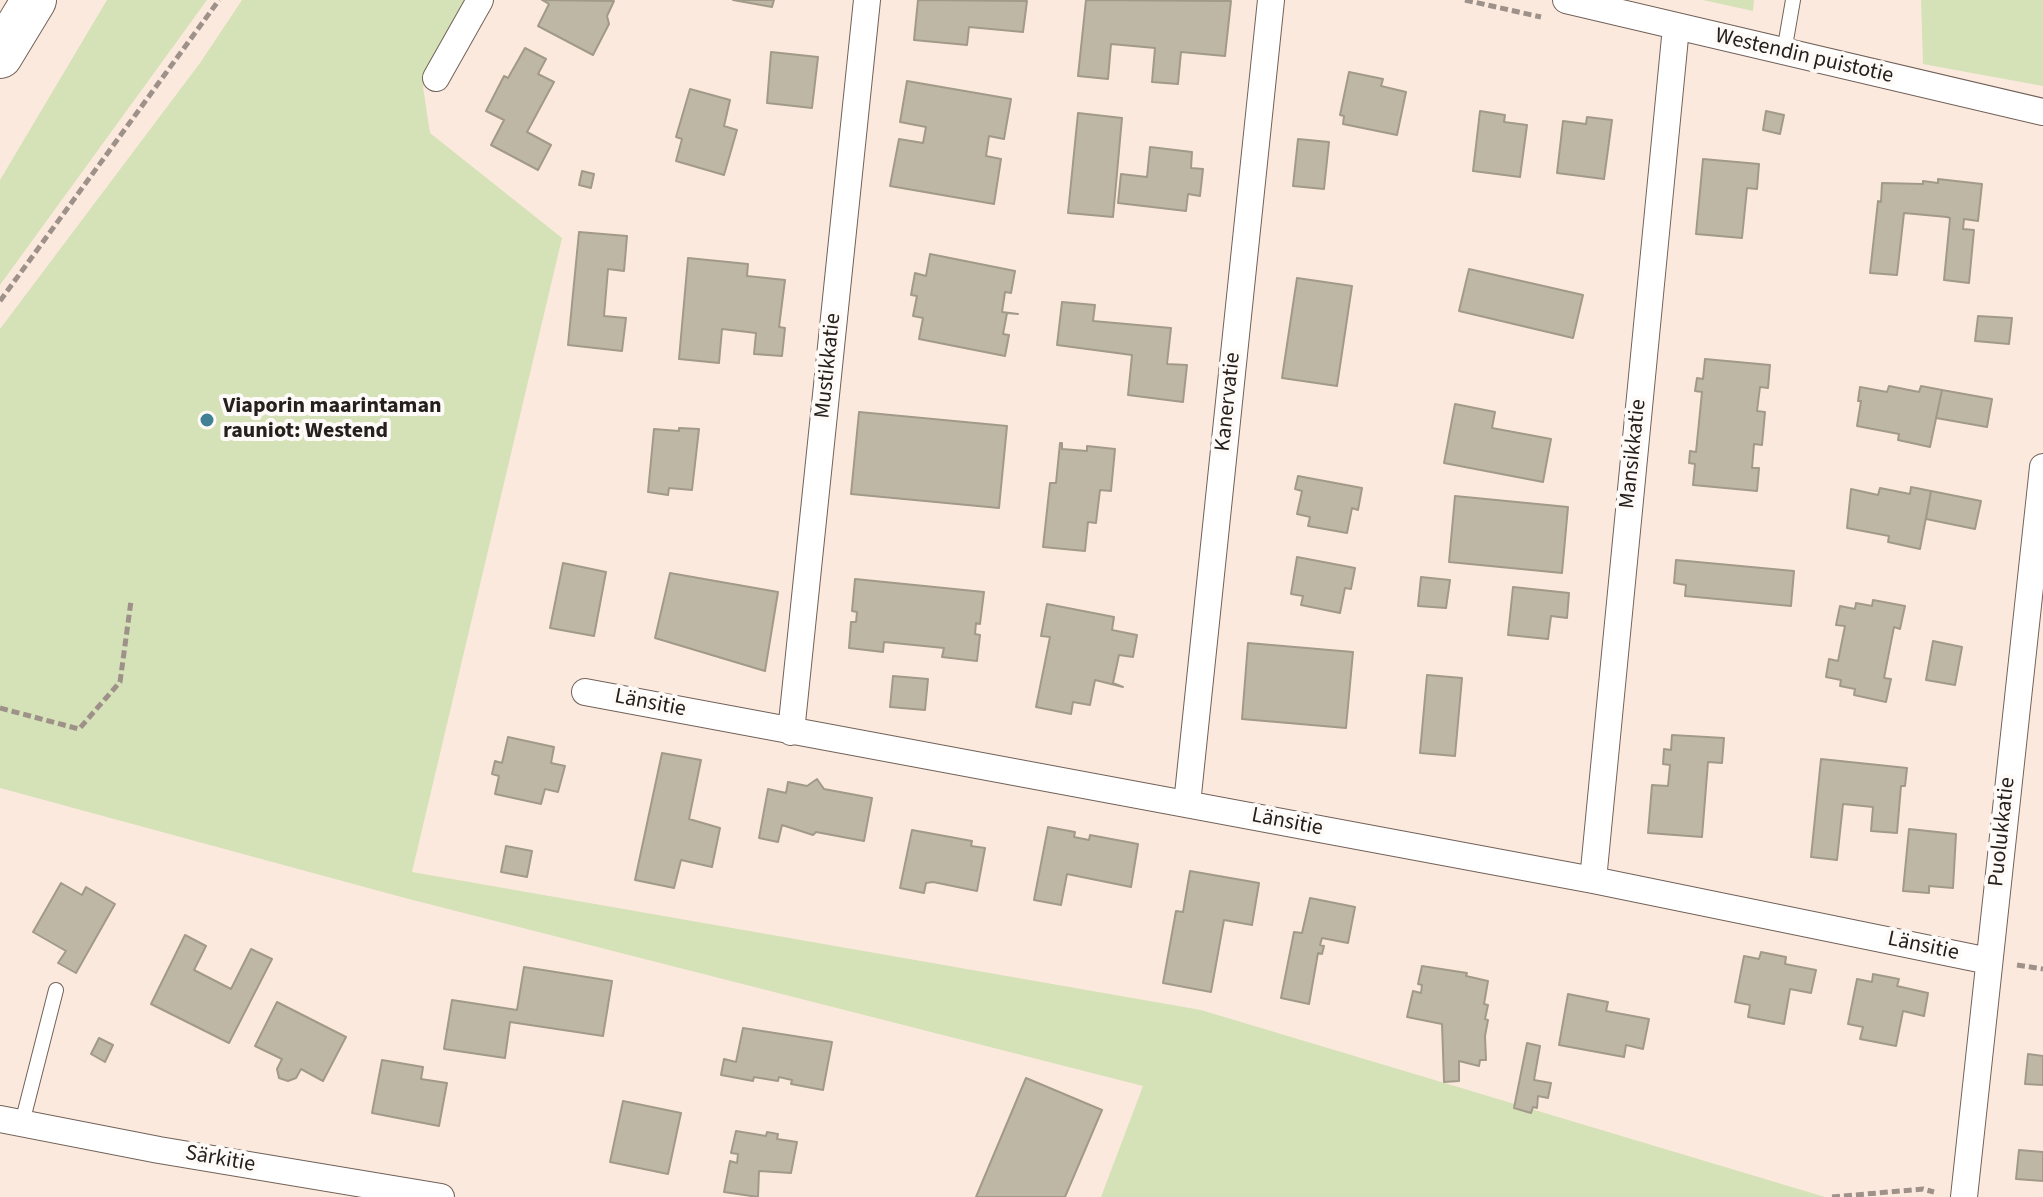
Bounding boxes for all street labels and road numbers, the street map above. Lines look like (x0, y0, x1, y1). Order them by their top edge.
street label: Westendin puistotie (1712, 24, 1896, 90)
street label: Mustikkatie (810, 312, 848, 420)
street label: Kanervatie (1211, 351, 1247, 453)
street label: Mansikkatie (1615, 398, 1653, 510)
street label: Länsitie (612, 684, 688, 724)
street label: Puolukkatie (1984, 776, 2022, 888)
street label: Länsitie (1249, 803, 1325, 843)
street label: Länsitie (1885, 927, 1961, 967)
street label: Särkitie (183, 1141, 257, 1179)

